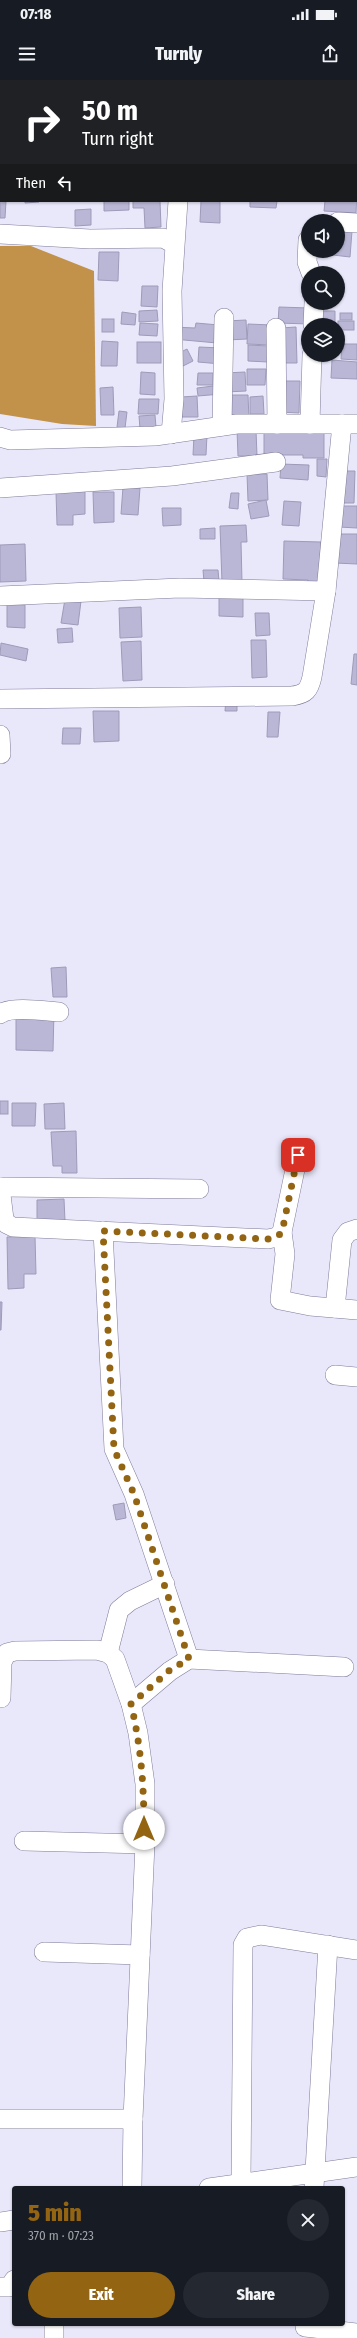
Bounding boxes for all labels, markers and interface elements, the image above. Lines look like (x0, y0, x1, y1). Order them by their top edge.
text: 07:18 (20, 5, 52, 23)
icon: menu (16, 43, 38, 65)
text: Turnly (155, 43, 202, 65)
icon: share (319, 43, 341, 65)
text: 50 m (82, 94, 138, 127)
icon: right (16, 96, 68, 148)
text: Turn right (82, 128, 154, 150)
icon: left (54, 172, 76, 194)
text: Then (16, 174, 46, 192)
map controls (301, 214, 345, 362)
button: sound (301, 214, 345, 258)
button: search (301, 266, 345, 310)
button: layers (301, 318, 345, 362)
pin (281, 1138, 315, 1172)
icon: arrive (287, 1144, 309, 1166)
position arrow (123, 1808, 165, 1850)
text: 5 min (28, 2199, 82, 2227)
button: close (287, 2199, 329, 2241)
text: 370 m · 07:23 (28, 2228, 94, 2243)
button: Exit (28, 2272, 175, 2318)
button: Share (183, 2272, 329, 2318)

